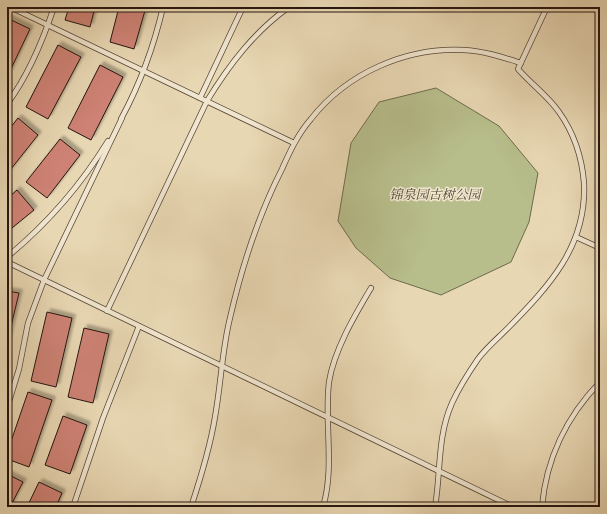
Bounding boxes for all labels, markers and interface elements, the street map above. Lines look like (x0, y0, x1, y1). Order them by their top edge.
park label: 锦泉园古树公园 (389, 187, 482, 203)

